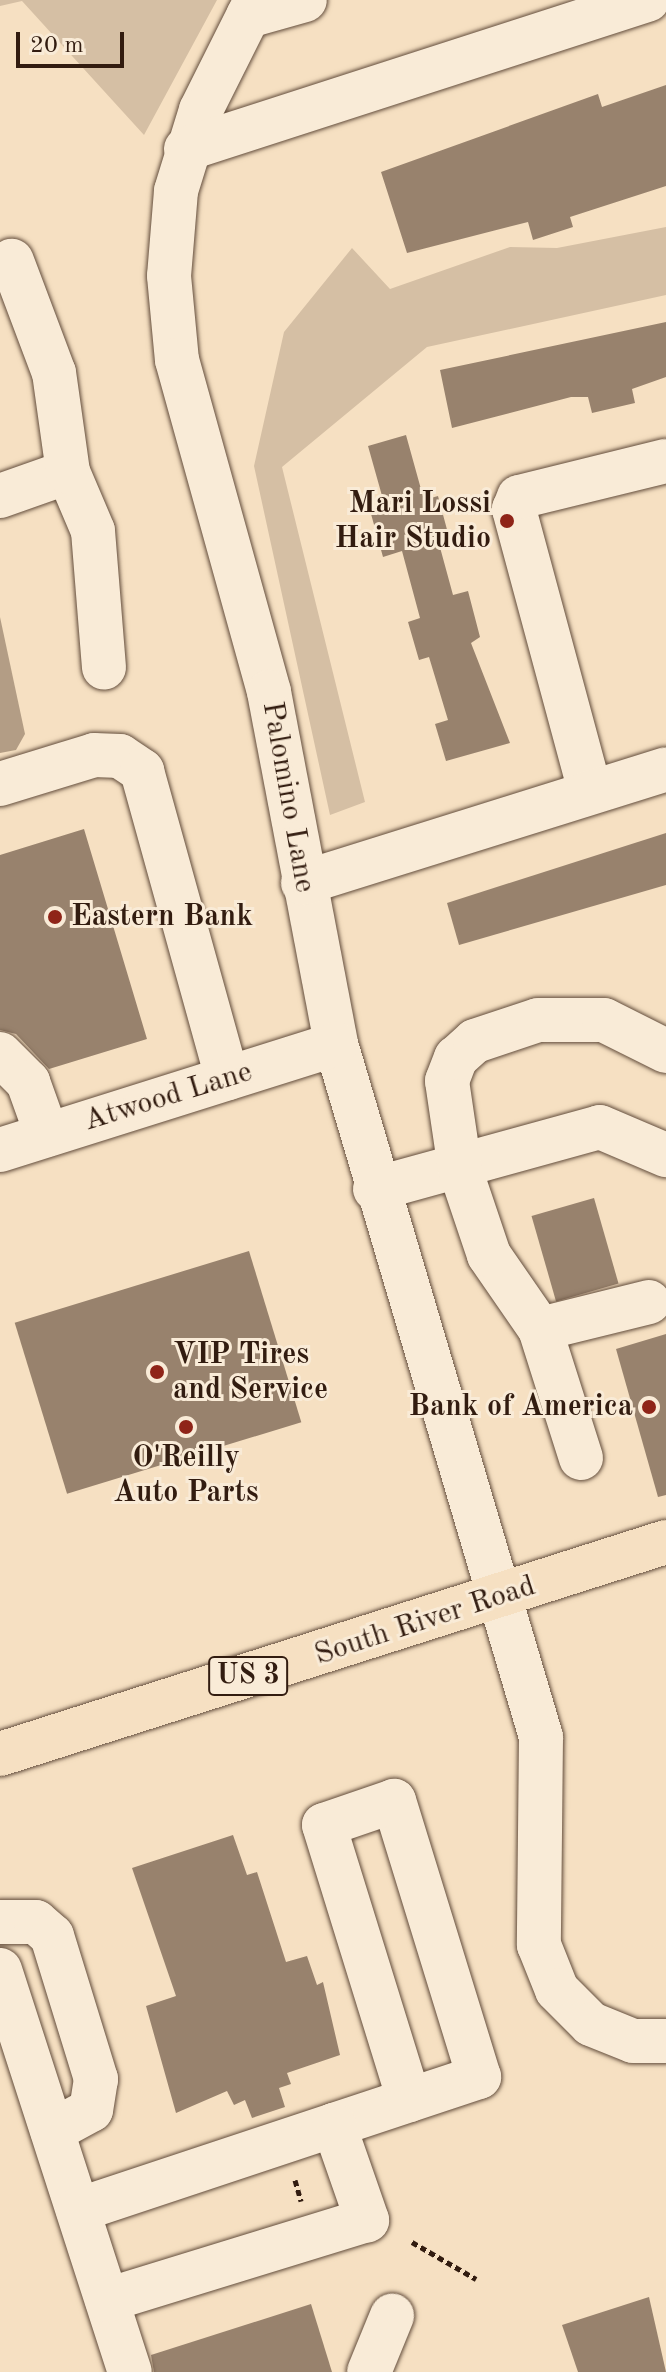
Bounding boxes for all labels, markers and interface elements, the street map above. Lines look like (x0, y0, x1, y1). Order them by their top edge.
scale bar (20, 16, 128, 66)
text: 20 m (30, 34, 84, 58)
place label: Mari Lossi Hair Studio (335, 486, 491, 556)
marker: Mari Lossi Hair Studio (498, 512, 516, 530)
street label: Palomino Lane (253, 699, 323, 895)
place label: Eastern Bank (71, 899, 253, 935)
marker: Eastern Bank (46, 908, 64, 926)
street label: Atwood Lane (80, 1054, 256, 1140)
place label: VIP Tires and Service (173, 1337, 328, 1408)
marker: VIP Tires and Service (148, 1363, 166, 1381)
place label: Bank of America (409, 1389, 633, 1425)
marker: Bank of America (640, 1398, 658, 1416)
marker: O'Reilly Auto Parts (177, 1418, 195, 1436)
place label: O'Reilly Auto Parts (113, 1440, 259, 1510)
street label: South River Road (310, 1568, 540, 1674)
road number: US 3 (208, 1652, 288, 1700)

